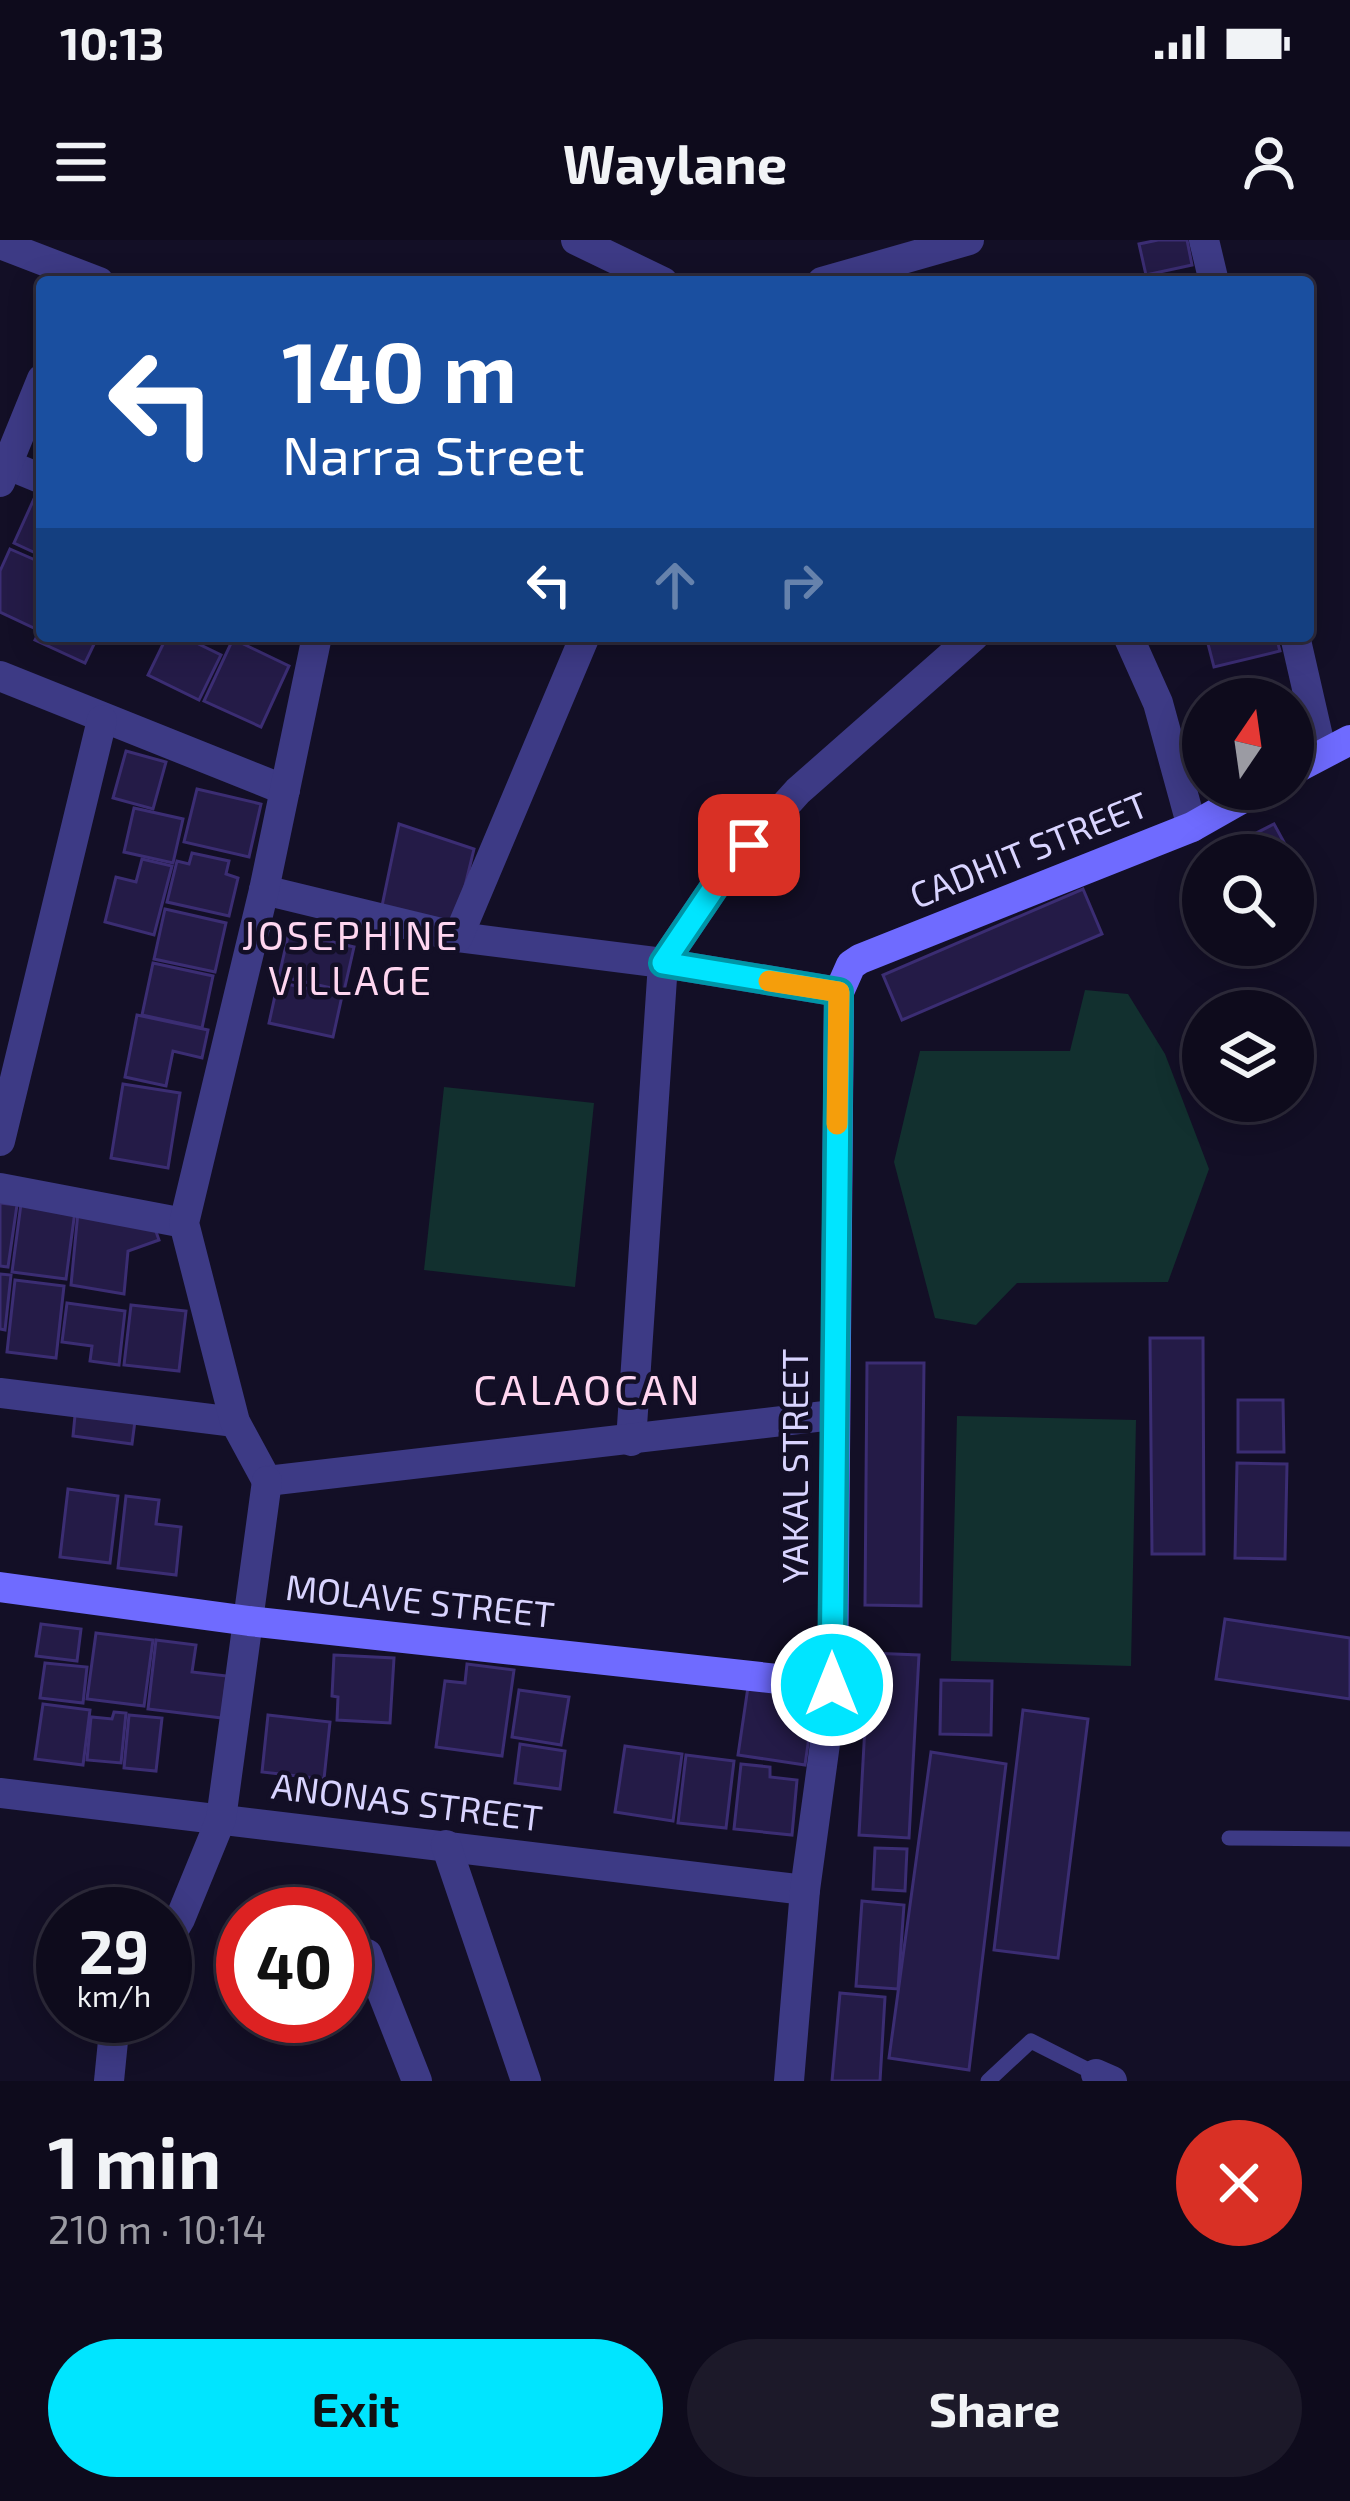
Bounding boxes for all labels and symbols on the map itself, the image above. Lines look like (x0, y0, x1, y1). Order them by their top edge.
north arrow (1182, 678, 1314, 810)
street label: CADHIT STREET (903, 781, 1154, 916)
pin (698, 794, 800, 896)
district label: JOSEPHINE VILLAGE (242, 911, 460, 1003)
street label: YAKAL STREET (772, 1348, 815, 1583)
district label: CALAOCAN (473, 1363, 703, 1413)
street label: MOLAVE STREET (284, 1564, 557, 1635)
position arrow (769, 1622, 895, 1748)
street label: ANONAS STREET (269, 1763, 545, 1838)
speed limit sign: 40 (216, 1887, 372, 2043)

